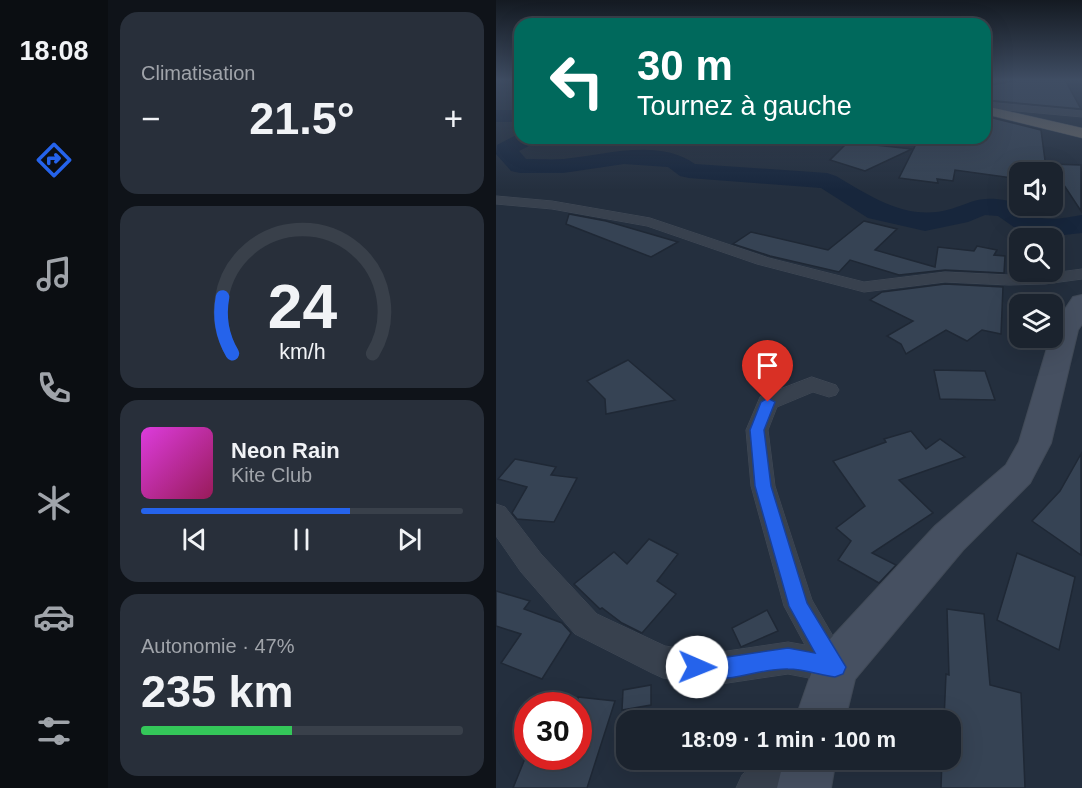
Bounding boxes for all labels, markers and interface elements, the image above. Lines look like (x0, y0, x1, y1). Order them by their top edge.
text: 18:08 (19, 36, 89, 66)
icon: left (538, 42, 616, 120)
text: 30 m (637, 42, 733, 89)
text: Climatisation (141, 62, 255, 84)
text: Tournez à gauche (637, 91, 852, 121)
text: 21.5° (249, 93, 355, 144)
text: − (141, 100, 160, 137)
text: + (444, 100, 463, 137)
icon: directions (33, 139, 75, 181)
map controls (1009, 162, 1063, 348)
button: sound (1009, 162, 1063, 216)
button: search (1009, 228, 1063, 282)
icon: music (33, 253, 75, 295)
text: 24 (267, 272, 337, 341)
button: layers (1009, 294, 1063, 348)
text: km/h (279, 340, 325, 364)
pin (742, 340, 793, 402)
icon: arrive (751, 349, 784, 382)
icon: phone (33, 367, 75, 409)
text: Neon Rain (231, 438, 340, 463)
text: Kite Club (231, 464, 312, 486)
icon: climate (33, 482, 75, 524)
icon: previous (178, 523, 211, 556)
icon: pause (285, 523, 318, 556)
icon: next (393, 523, 426, 556)
icon: car (33, 596, 75, 638)
text: Autonomie · 47% (141, 635, 294, 657)
position arrow (665, 635, 729, 699)
text: 235 km (141, 666, 294, 717)
speed limit sign: 30 (514, 692, 592, 770)
icon: filters (33, 710, 75, 752)
text: 18:09 · 1 min · 100 m (681, 727, 896, 752)

